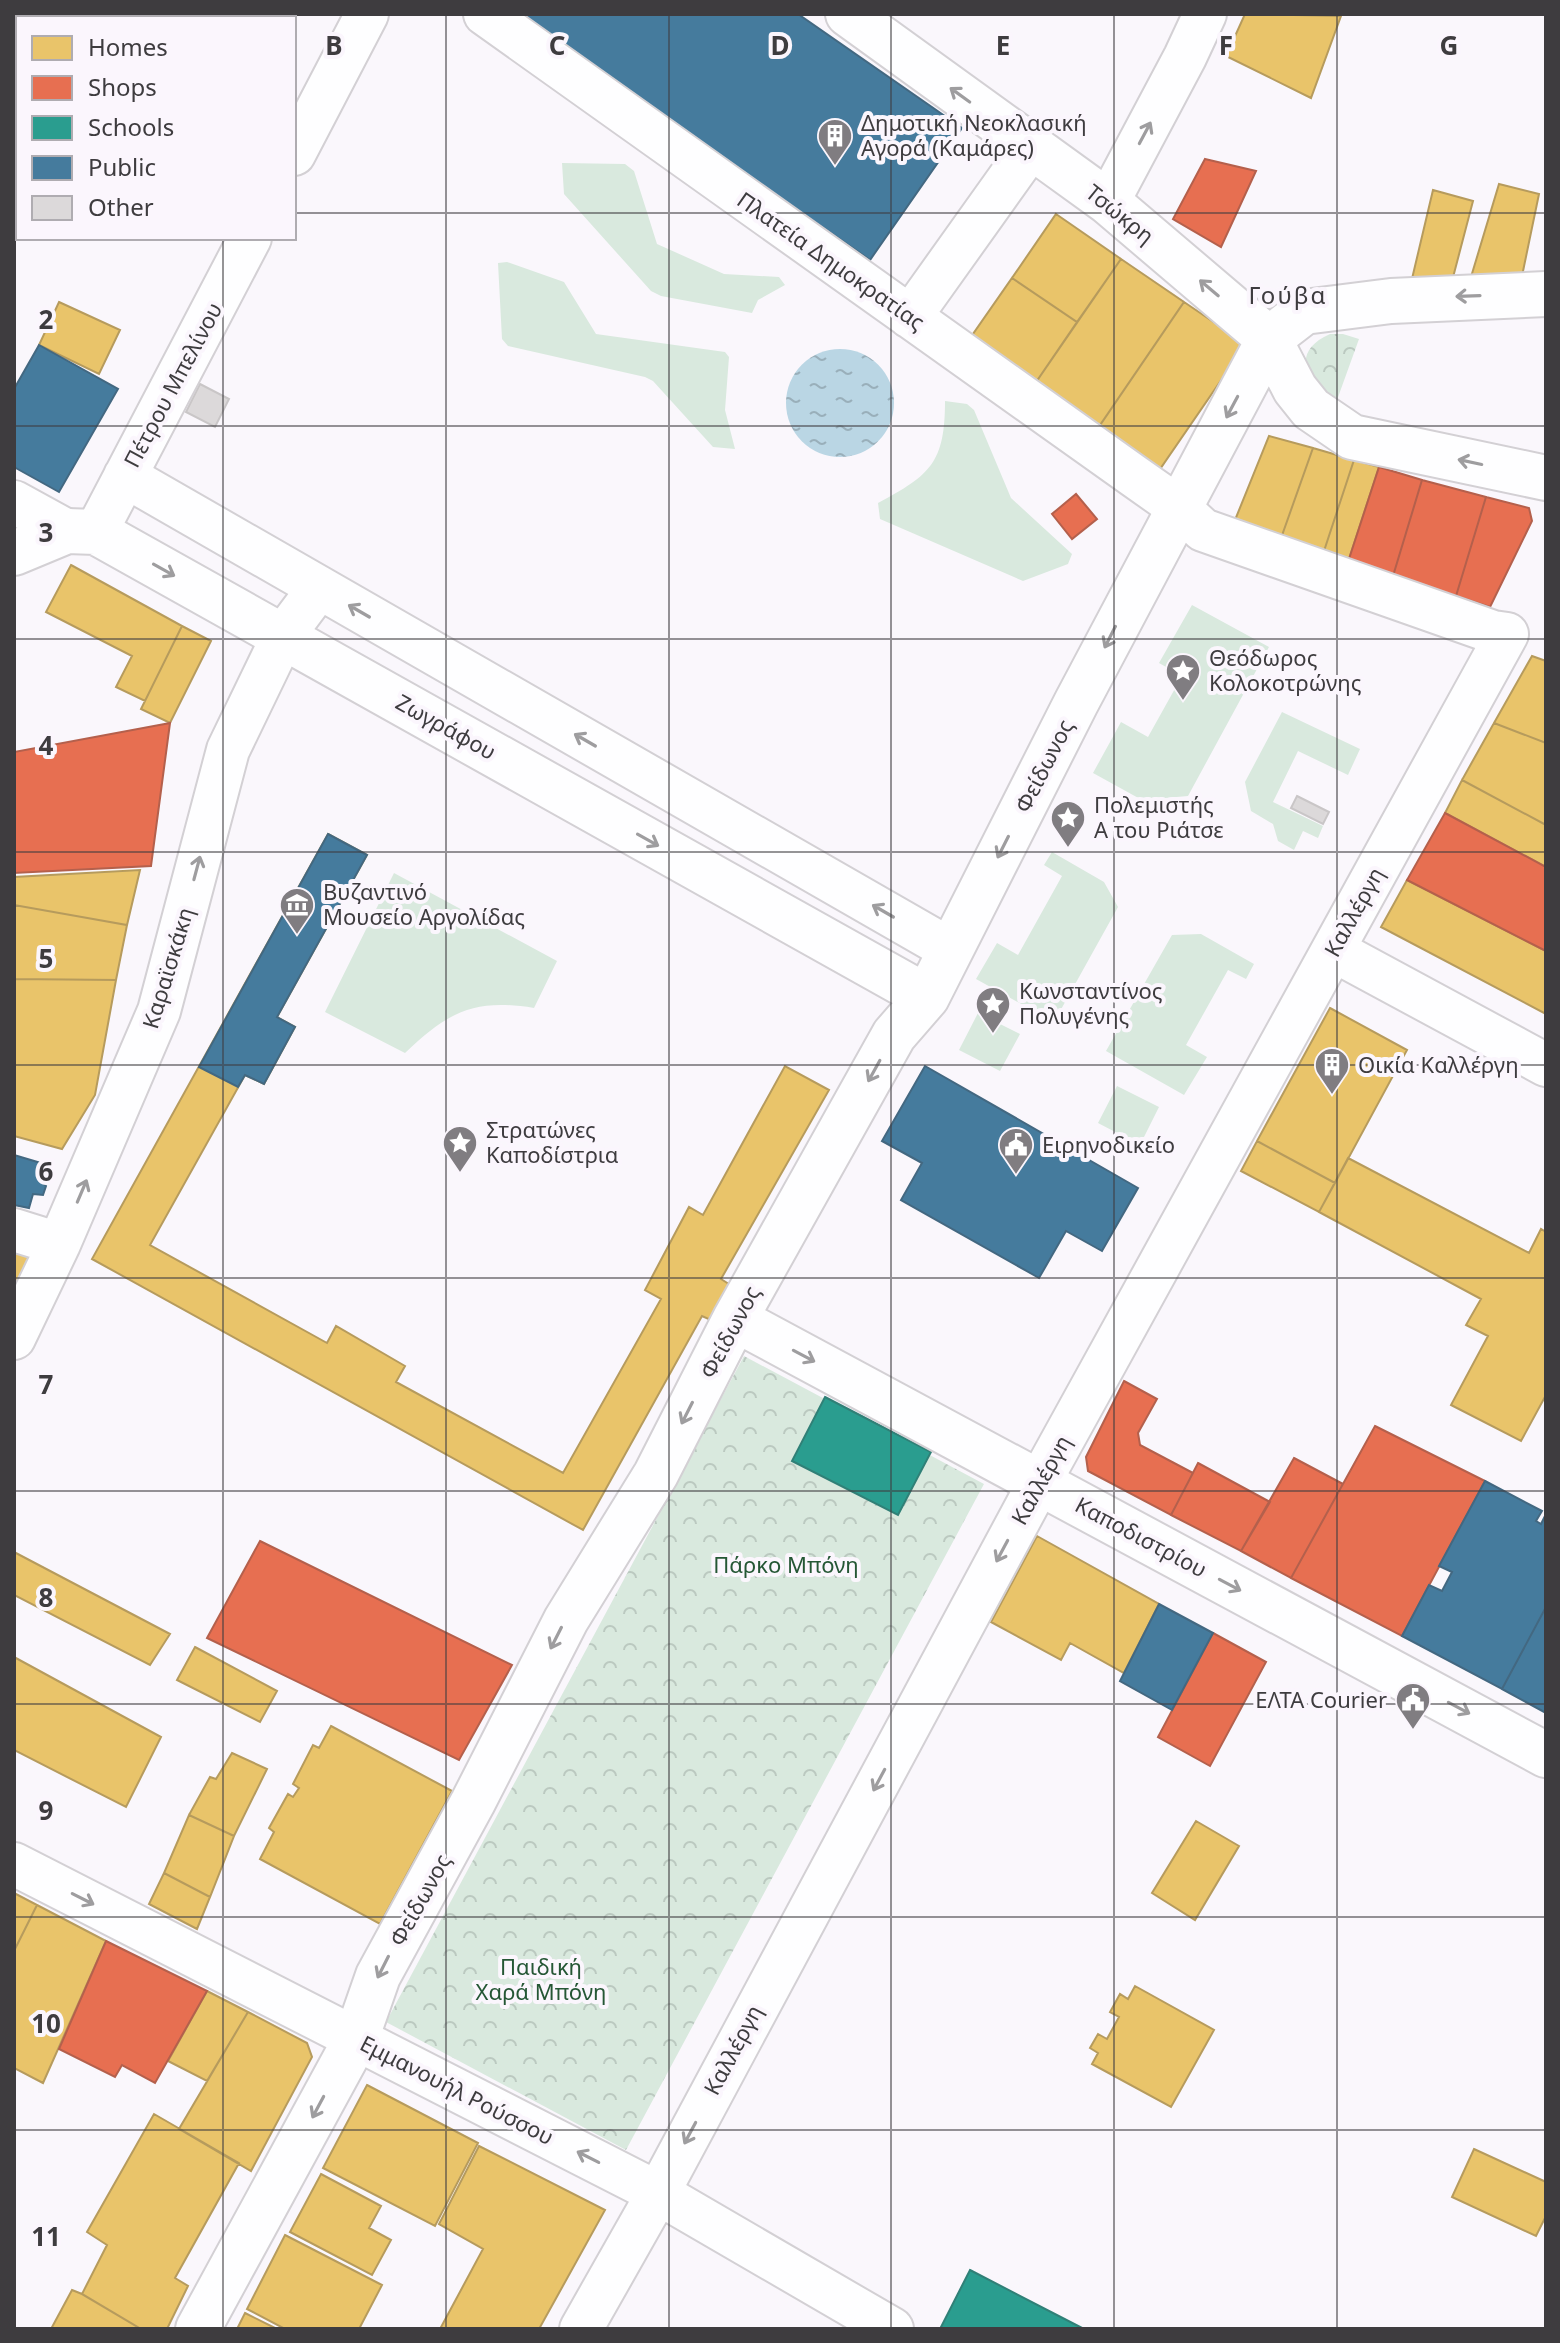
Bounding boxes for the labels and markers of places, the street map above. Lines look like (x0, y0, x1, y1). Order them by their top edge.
place label: Δημοτική Νεοκλασική Αγορά (Καμάρες) (861, 107, 1087, 162)
building icon: Δημοτική Νεοκλασική Αγορά (Καμάρες) (816, 117, 854, 167)
place label: Θεόδωρος Κολοκοτρώνης (1209, 642, 1361, 697)
place icon: Θεόδωρος Κολοκοτρώνης (1164, 652, 1202, 702)
place label: Πολεμιστής Α του Ριάτσε (1094, 789, 1224, 844)
place icon: Πολεμιστής Α του Ριάτσε (1049, 799, 1087, 849)
place label: Βυζαντινό Μουσείο Αργολίδας (323, 876, 525, 931)
museum icon: Βυζαντινό Μουσείο Αργολίδας (278, 886, 316, 936)
place label: Κωνσταντίνος Πολυγένης (1019, 975, 1163, 1030)
place icon: Κωνσταντίνος Πολυγένης (974, 985, 1012, 1035)
building icon: Οικία Καλλέργη (1313, 1046, 1351, 1096)
place label: Οικία Καλλέργη (1358, 1049, 1519, 1079)
place label: Στρατώνες Καποδίστρια (486, 1114, 619, 1169)
place icon: Στρατώνες Καποδίστρια (441, 1124, 479, 1174)
public building icon: Ειρηνοδικείο (997, 1126, 1035, 1176)
place label: Ειρηνοδικείο (1042, 1129, 1175, 1159)
public building icon: ΕΛΤΑ Courier (1394, 1681, 1432, 1731)
place label: ΕΛΤΑ Courier (1255, 1684, 1387, 1714)

